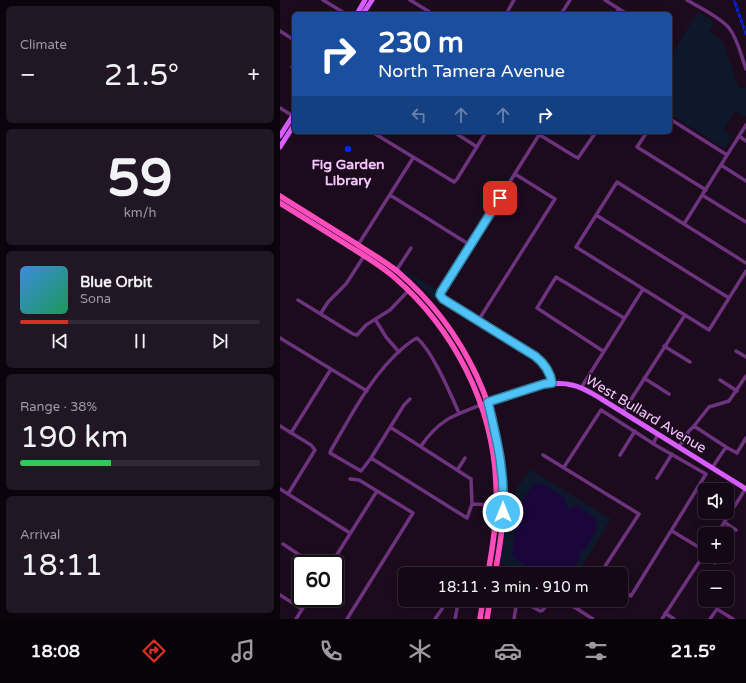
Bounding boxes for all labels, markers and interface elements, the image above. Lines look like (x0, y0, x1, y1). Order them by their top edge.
text: 230 m (378, 26, 464, 60)
icon: right (312, 28, 364, 80)
text: Climate (20, 37, 67, 53)
text: 21.5° (104, 57, 179, 94)
text: North Tamera Avenue (378, 60, 565, 82)
text: − (20, 62, 36, 88)
text: + (248, 62, 260, 88)
icon: left (408, 104, 430, 126)
icon: ahead (450, 104, 472, 126)
icon: ahead (492, 104, 514, 126)
icon: right (534, 104, 556, 126)
marker: Fig Garden Library (343, 144, 353, 154)
text: 59 (107, 147, 173, 210)
place label: Fig Garden Library (311, 156, 385, 189)
pin (483, 181, 517, 215)
icon: arrive (489, 187, 511, 209)
text: km/h (124, 205, 156, 221)
text: Blue Orbit (80, 273, 152, 291)
text: Sona (80, 291, 111, 307)
icon: previous (49, 330, 71, 352)
icon: pause (129, 330, 151, 352)
icon: next (209, 330, 231, 352)
street label: West Bullard Avenue (583, 371, 709, 457)
text: Range · 38% (20, 399, 97, 415)
text: 190 km (20, 419, 128, 456)
map controls (698, 483, 734, 607)
button: sound (698, 483, 734, 519)
position arrow (482, 491, 524, 533)
text: Arrival (20, 527, 60, 543)
button: + (698, 527, 734, 563)
text: 18:11 (20, 547, 103, 584)
speed limit sign: 60 (292, 555, 344, 607)
button: − (698, 571, 734, 607)
text: 18:11 · 3 min · 910 m (438, 578, 588, 596)
icon: directions (140, 637, 168, 665)
icon: music (229, 637, 257, 665)
icon: phone (317, 637, 345, 665)
icon: climate (406, 637, 434, 665)
icon: car (494, 637, 522, 665)
icon: filters (582, 637, 610, 665)
text: 18:08 (30, 640, 80, 662)
text: 21.5° (671, 640, 716, 662)

